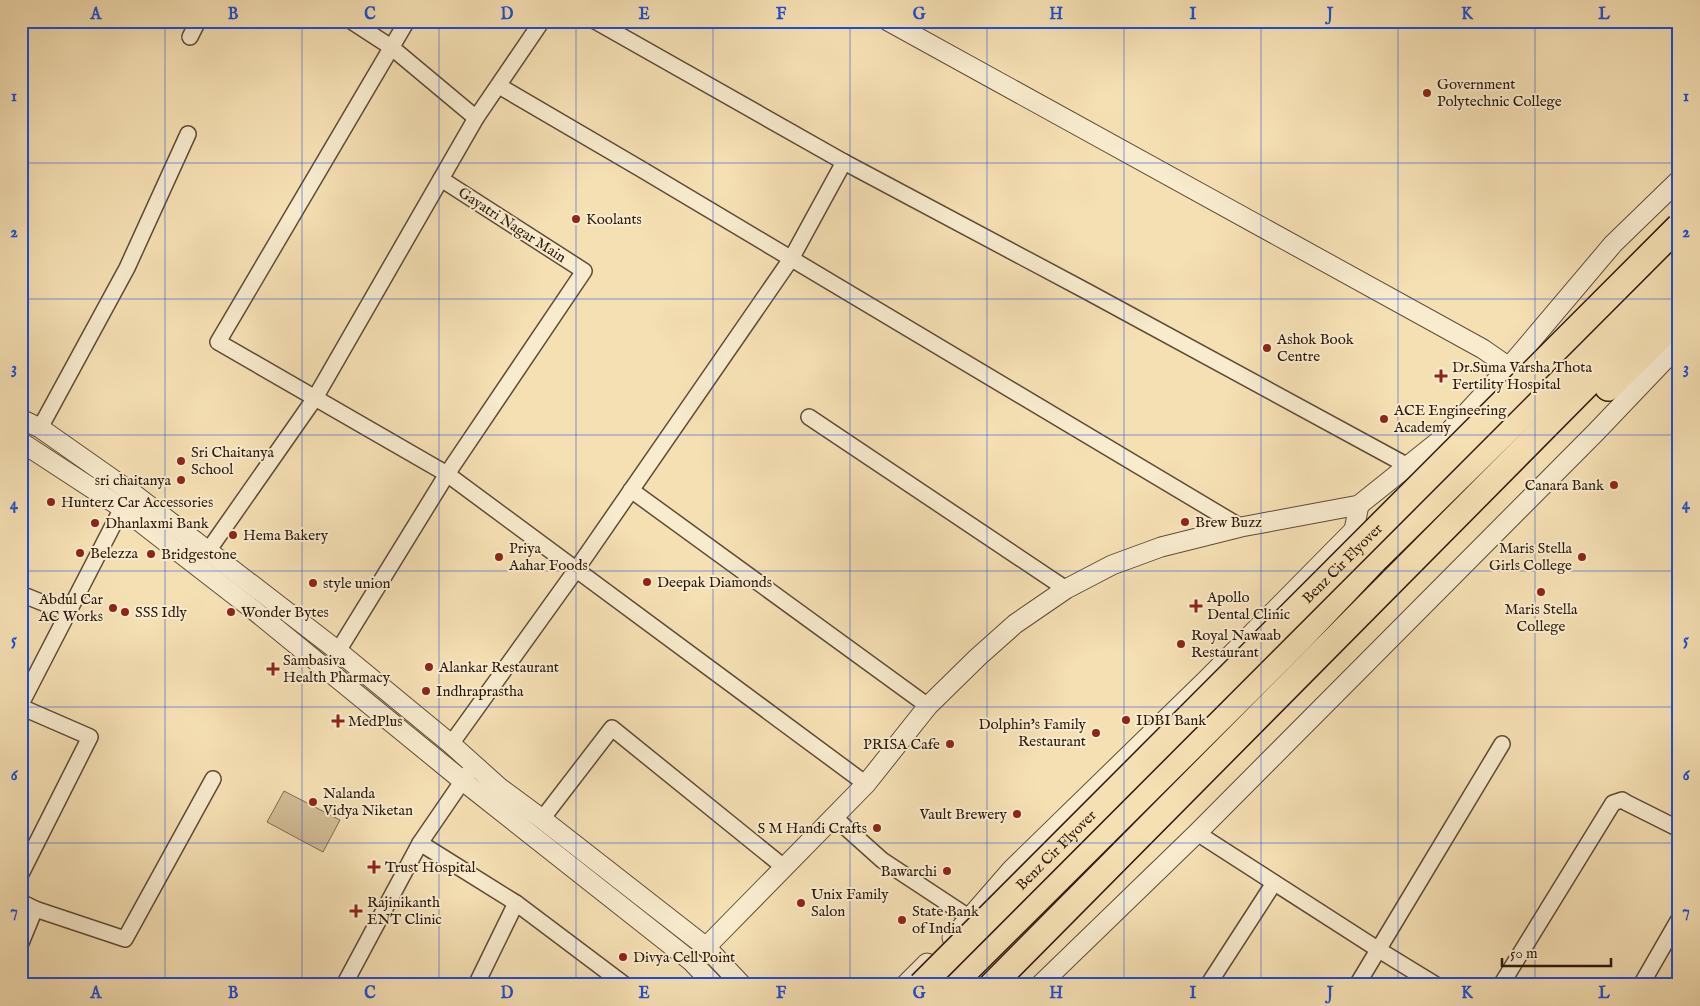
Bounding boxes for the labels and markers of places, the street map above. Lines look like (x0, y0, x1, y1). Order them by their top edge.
place label: Government Polytechnic College (1437, 75, 1562, 111)
marker: Government Polytechnic College (1421, 87, 1433, 99)
place label: Koolants (586, 210, 642, 229)
marker: Koolants (570, 213, 582, 225)
place label: Ashok Book Centre (1276, 330, 1355, 366)
marker: Ashok Book Centre (1261, 342, 1273, 354)
place label: Dr.Suma Varsha Thota Fertility Hospital (1452, 358, 1592, 394)
marker: Dr.Suma Varsha Thota Fertility Hospital (1434, 369, 1448, 383)
place label: ACE Engineering Academy (1393, 401, 1507, 437)
marker: ACE Engineering Academy (1378, 413, 1390, 425)
place label: Sri Chaitanya School (191, 443, 274, 479)
marker: Sri Chaitanya School (175, 455, 187, 467)
place label: sri chaitanya (95, 471, 172, 490)
marker: sri chaitanya (175, 474, 187, 486)
place label: Canara Bank (1525, 476, 1605, 495)
marker: Canara Bank (1608, 479, 1620, 491)
place label: Hunterz Car Accessories (61, 493, 213, 512)
marker: Hunterz Car Accessories (45, 496, 57, 508)
place label: Brew Buzz (1195, 513, 1262, 532)
place label: Dhanlaxmi Bank (105, 514, 210, 533)
marker: Brew Buzz (1179, 516, 1191, 528)
marker: Dhanlaxmi Bank (89, 517, 101, 529)
place label: Hema Bakery (243, 526, 329, 545)
marker: Hema Bakery (227, 529, 239, 541)
place label: Priya Aahar Foods (508, 539, 588, 575)
place label: Maris Stella Girls College (1489, 539, 1573, 575)
place label: Belezza (90, 544, 139, 563)
place label: Bridgestone (161, 545, 237, 564)
marker: Belezza (74, 547, 86, 559)
marker: Bridgestone (145, 548, 157, 560)
marker: Priya Aahar Foods (493, 551, 505, 563)
marker: Maris Stella Girls College (1576, 551, 1588, 563)
place label: Deepak Diamonds (657, 573, 772, 592)
place label: style union (323, 574, 391, 593)
marker: Deepak Diamonds (641, 576, 653, 588)
marker: style union (307, 577, 319, 589)
marker: Maris Stella College (1535, 586, 1547, 598)
place label: Apollo Dental Clinic (1206, 588, 1290, 624)
place label: Abdul Car AC Works (38, 590, 103, 626)
marker: Apollo Dental Clinic (1189, 599, 1203, 613)
place label: Maris Stella College (1504, 600, 1578, 636)
marker: Abdul Car AC Works (107, 602, 119, 614)
place label: SSS Idly (135, 603, 188, 622)
place label: Wonder Bytes (241, 603, 329, 622)
marker: SSS Idly (119, 606, 131, 618)
marker: Wonder Bytes (225, 606, 237, 618)
place label: Royal Nawaab Restaurant (1191, 626, 1281, 662)
marker: Royal Nawaab Restaurant (1175, 638, 1187, 650)
place label: Sambasiva Health Pharmacy (283, 651, 391, 687)
place label: Alankar Restaurant (438, 658, 559, 677)
marker: Alankar Restaurant (423, 661, 435, 673)
marker: Sambasiva Health Pharmacy (267, 663, 279, 675)
place label: Indhraprastha (436, 682, 524, 701)
marker: Indhraprastha (420, 685, 432, 697)
place label: IDBI Bank (1136, 711, 1207, 730)
place label: MedPlus (348, 712, 403, 731)
marker: IDBI Bank (1120, 714, 1132, 726)
marker: MedPlus (332, 715, 344, 727)
place label: Dolphin's Family Restaurant (979, 715, 1087, 751)
marker: Dolphin's Family Restaurant (1090, 727, 1102, 739)
place label: PRISA Cafe (863, 735, 940, 754)
marker: PRISA Cafe (944, 738, 956, 750)
place label: Nalanda Vidya Niketan (322, 784, 413, 820)
marker: Nalanda Vidya Niketan (307, 796, 319, 808)
place label: Vault Brewery (918, 805, 1008, 824)
marker: Vault Brewery (1011, 808, 1023, 820)
place label: S M Handi Crafts (757, 819, 867, 838)
marker: S M Handi Crafts (871, 822, 883, 834)
place label: Trust Hospital (385, 858, 476, 877)
marker: Trust Hospital (367, 860, 381, 874)
place label: Bawarchi (881, 862, 937, 881)
marker: Bawarchi (941, 865, 953, 877)
place label: Unix Family Salon (811, 885, 889, 921)
place label: Rajinikanth ENT Clinic (367, 893, 442, 929)
marker: Unix Family Salon (795, 897, 807, 909)
place label: State Bank of India (912, 902, 980, 938)
marker: Rajinikanth ENT Clinic (349, 904, 363, 918)
marker: State Bank of India (896, 914, 908, 926)
place label: Divya Cell Point (633, 948, 735, 967)
marker: Divya Cell Point (617, 951, 629, 963)

